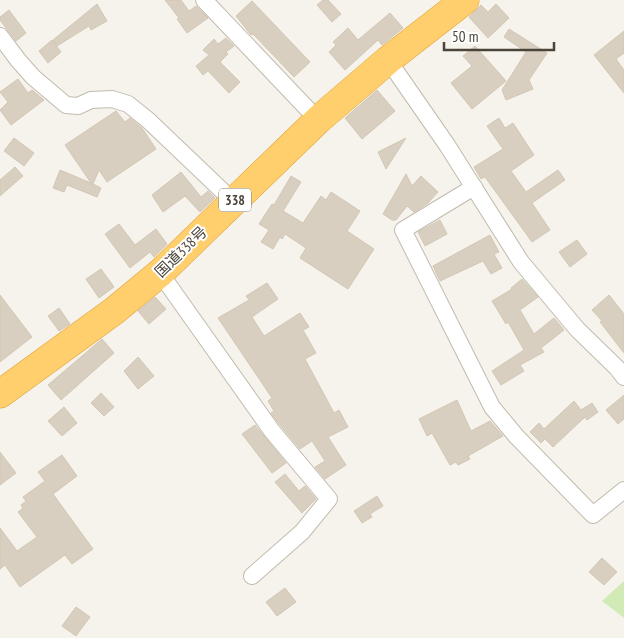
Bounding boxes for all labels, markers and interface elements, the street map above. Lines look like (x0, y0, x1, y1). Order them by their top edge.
scale bar (444, 20, 554, 52)
text: 50 m (452, 27, 478, 46)
road number: 338 (219, 188, 251, 212)
street label: 国道338号 (151, 222, 211, 281)

